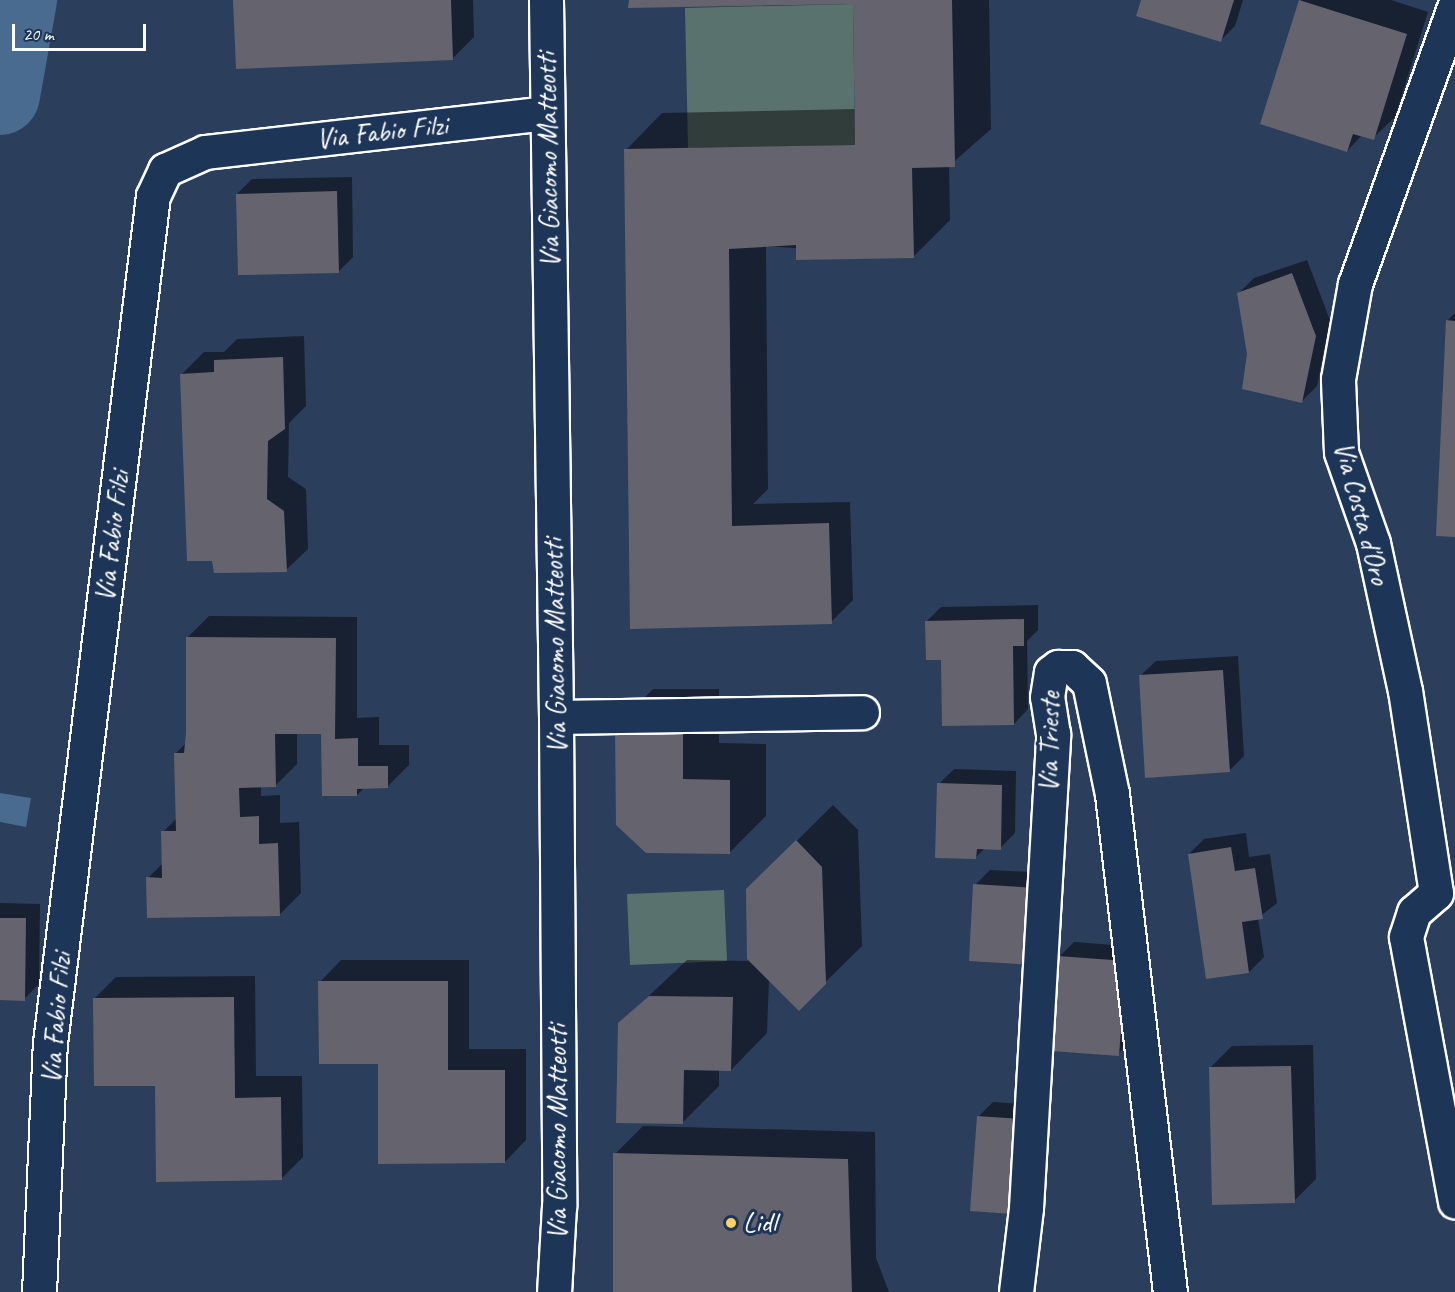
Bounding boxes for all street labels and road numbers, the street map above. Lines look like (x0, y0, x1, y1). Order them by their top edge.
street label: Via Giacomo Matteotti (529, 52, 567, 268)
street label: Via Fabio Filzi (315, 108, 449, 156)
street label: Via Costa d'Oro (1327, 439, 1397, 587)
street label: Via Fabio Filzi (87, 468, 137, 604)
street label: Via Giacomo Matteotti (536, 538, 574, 754)
street label: Via Trieste (1031, 692, 1067, 792)
street label: Via Fabio Filzi (34, 951, 78, 1085)
street label: Via Giacomo Matteotti (540, 1025, 574, 1239)

